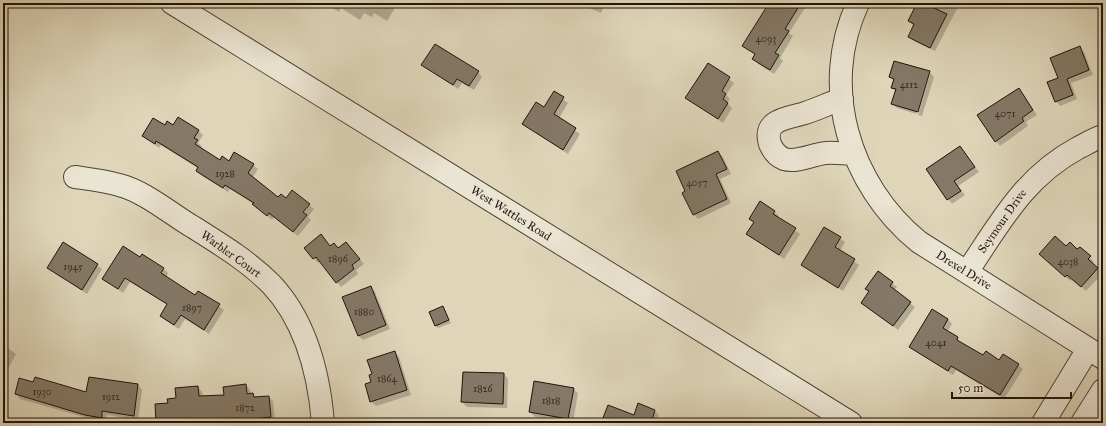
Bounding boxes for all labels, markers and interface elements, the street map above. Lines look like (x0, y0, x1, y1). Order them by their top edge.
house number: 4093 (756, 33, 776, 45)
house number: 4112 (900, 79, 918, 91)
house number: 4071 (995, 108, 1015, 120)
house number: 1928 (215, 168, 235, 180)
house number: 4057 (686, 177, 708, 189)
street label: West Wattles Road (468, 183, 554, 243)
street label: Seymour Drive (975, 186, 1029, 256)
street label: Warbler Court (198, 227, 264, 281)
street label: Drexel Drive (934, 247, 994, 293)
house number: 1896 (328, 253, 349, 265)
house number: 4038 (1058, 256, 1078, 268)
house number: 1945 (63, 261, 83, 273)
house number: 1897 (182, 302, 202, 314)
house number: 1880 (354, 306, 374, 318)
house number: 4041 (926, 337, 947, 349)
house number: 1864 (377, 373, 397, 385)
scale bar (952, 374, 1071, 400)
text: 50 m (958, 381, 983, 395)
house number: 1826 (473, 383, 494, 395)
house number: 1930 (32, 386, 52, 398)
house number: 1912 (102, 391, 120, 403)
house number: 1818 (542, 395, 560, 407)
house number: 1872 (235, 402, 255, 414)

